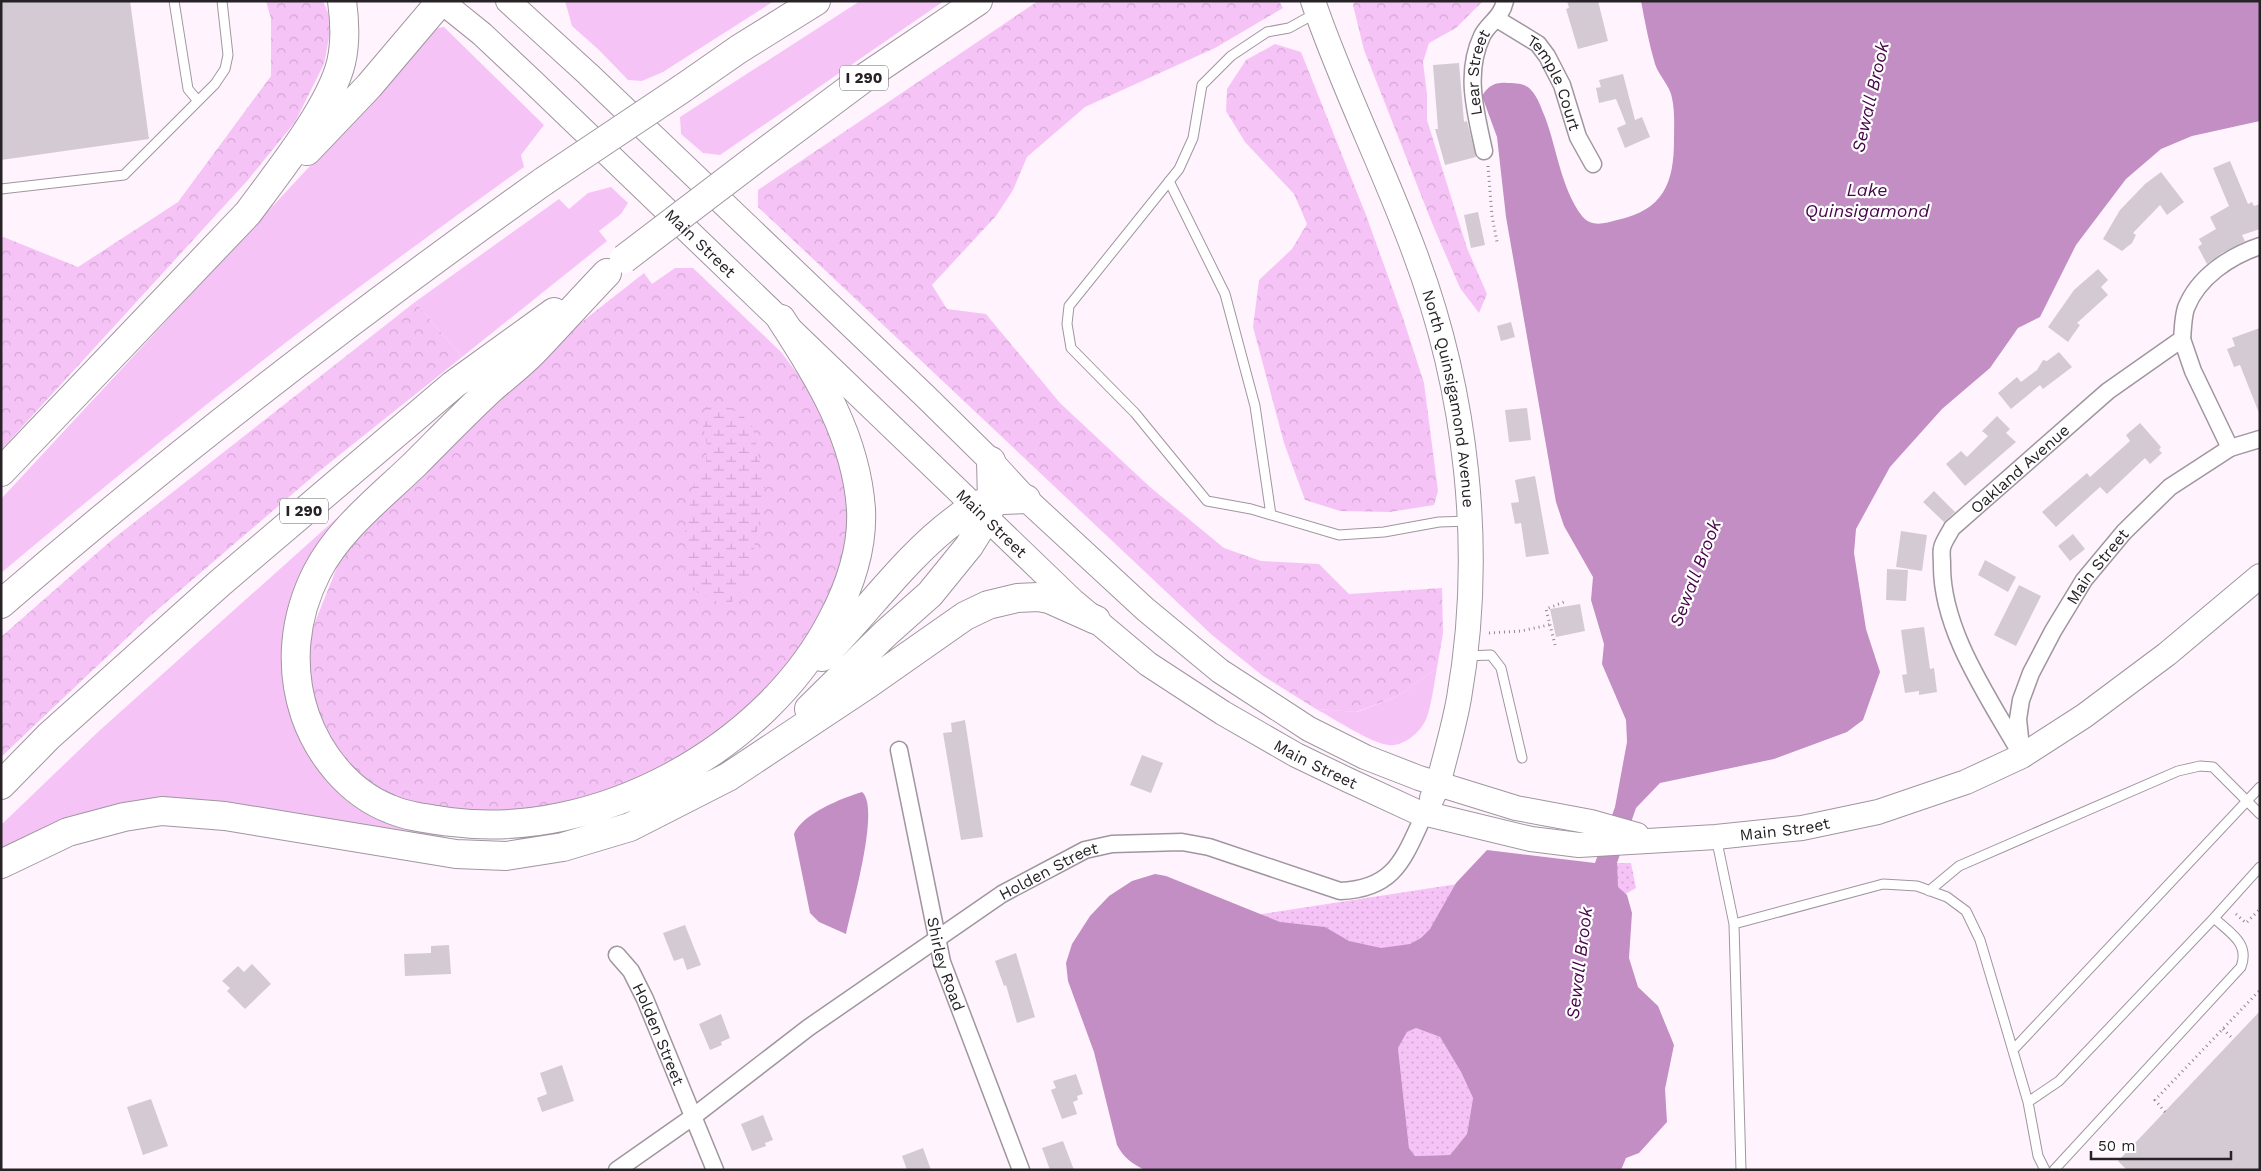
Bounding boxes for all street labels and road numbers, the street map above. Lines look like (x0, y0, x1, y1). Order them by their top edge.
street label: Lear Street (1463, 25, 1493, 117)
street label: Temple Court (1524, 30, 1585, 133)
road number: I 290 (840, 66, 888, 90)
street label: Main Street (661, 205, 740, 281)
street label: North Quinsigamond Avenue (1419, 287, 1479, 508)
street label: Oakland Avenue (1966, 420, 2073, 517)
street label: Main Street (953, 485, 1031, 561)
road number: I 290 (280, 498, 328, 524)
street label: Main Street (2062, 525, 2132, 608)
street label: Main Street (1271, 735, 1361, 793)
street label: Main Street (1739, 813, 1832, 844)
street label: Holden Street (995, 838, 1100, 903)
street label: Shirley Road (924, 915, 969, 1013)
street label: Holden Street (629, 979, 689, 1088)

